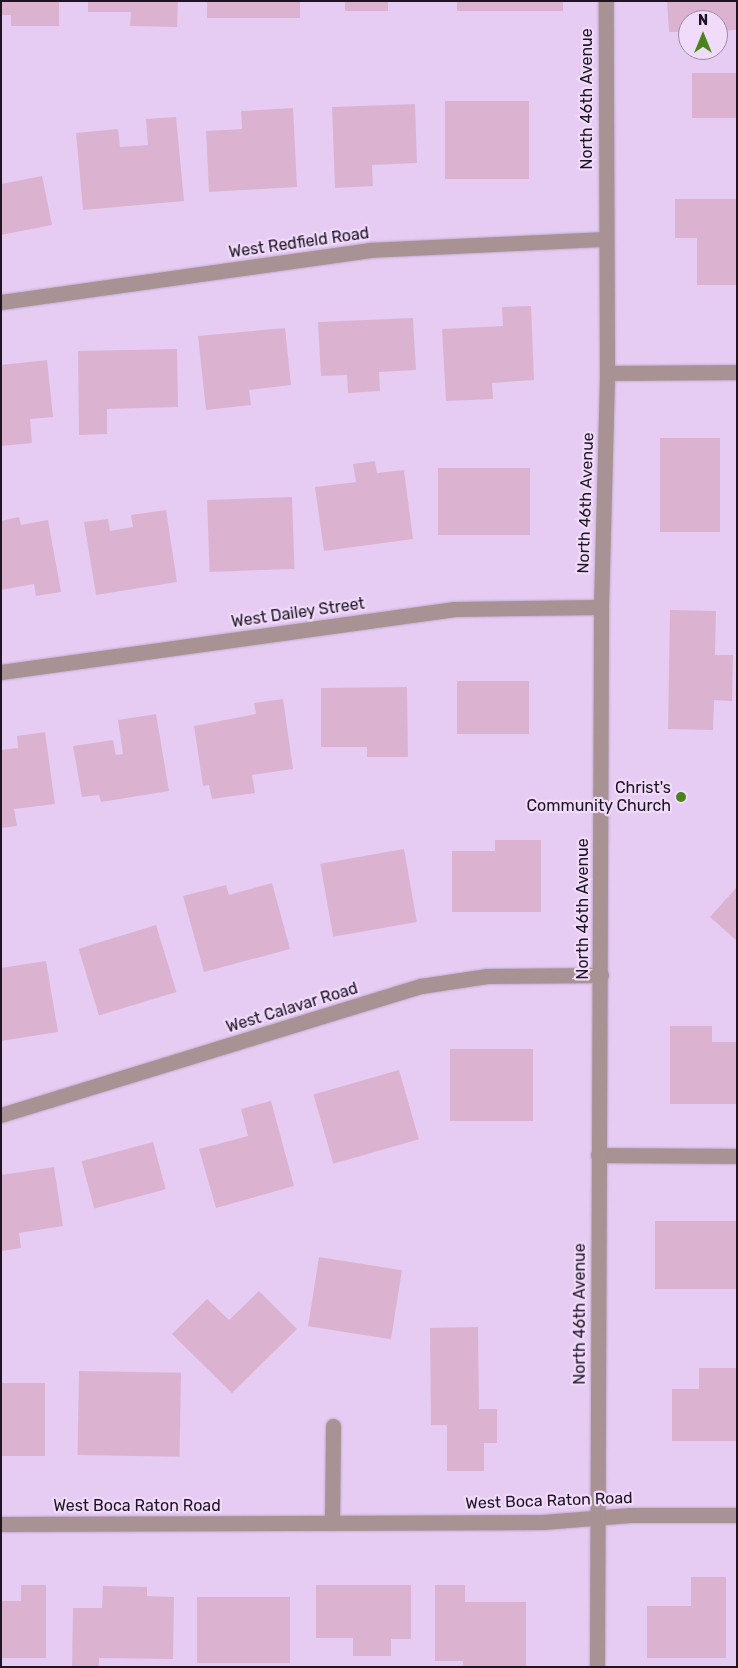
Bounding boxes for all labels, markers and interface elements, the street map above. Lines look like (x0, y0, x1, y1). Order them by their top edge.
north arrow (678, 10, 728, 60)
text: N (698, 12, 708, 29)
street label: North 46th Avenue (577, 28, 597, 170)
street label: West Redfield Road (228, 224, 370, 262)
street label: North 46th Avenue (574, 432, 598, 574)
street label: West Dailey Street (230, 594, 366, 632)
place label: Christ's Community Church (526, 778, 671, 816)
marker: Christ's Community Church (675, 791, 687, 803)
street label: North 46th Avenue (573, 838, 593, 980)
street label: West Calavar Road (224, 979, 360, 1037)
street label: North 46th Avenue (570, 1243, 590, 1385)
street label: West Boca Raton Road (465, 1488, 633, 1514)
street label: West Boca Raton Road (53, 1496, 221, 1516)

